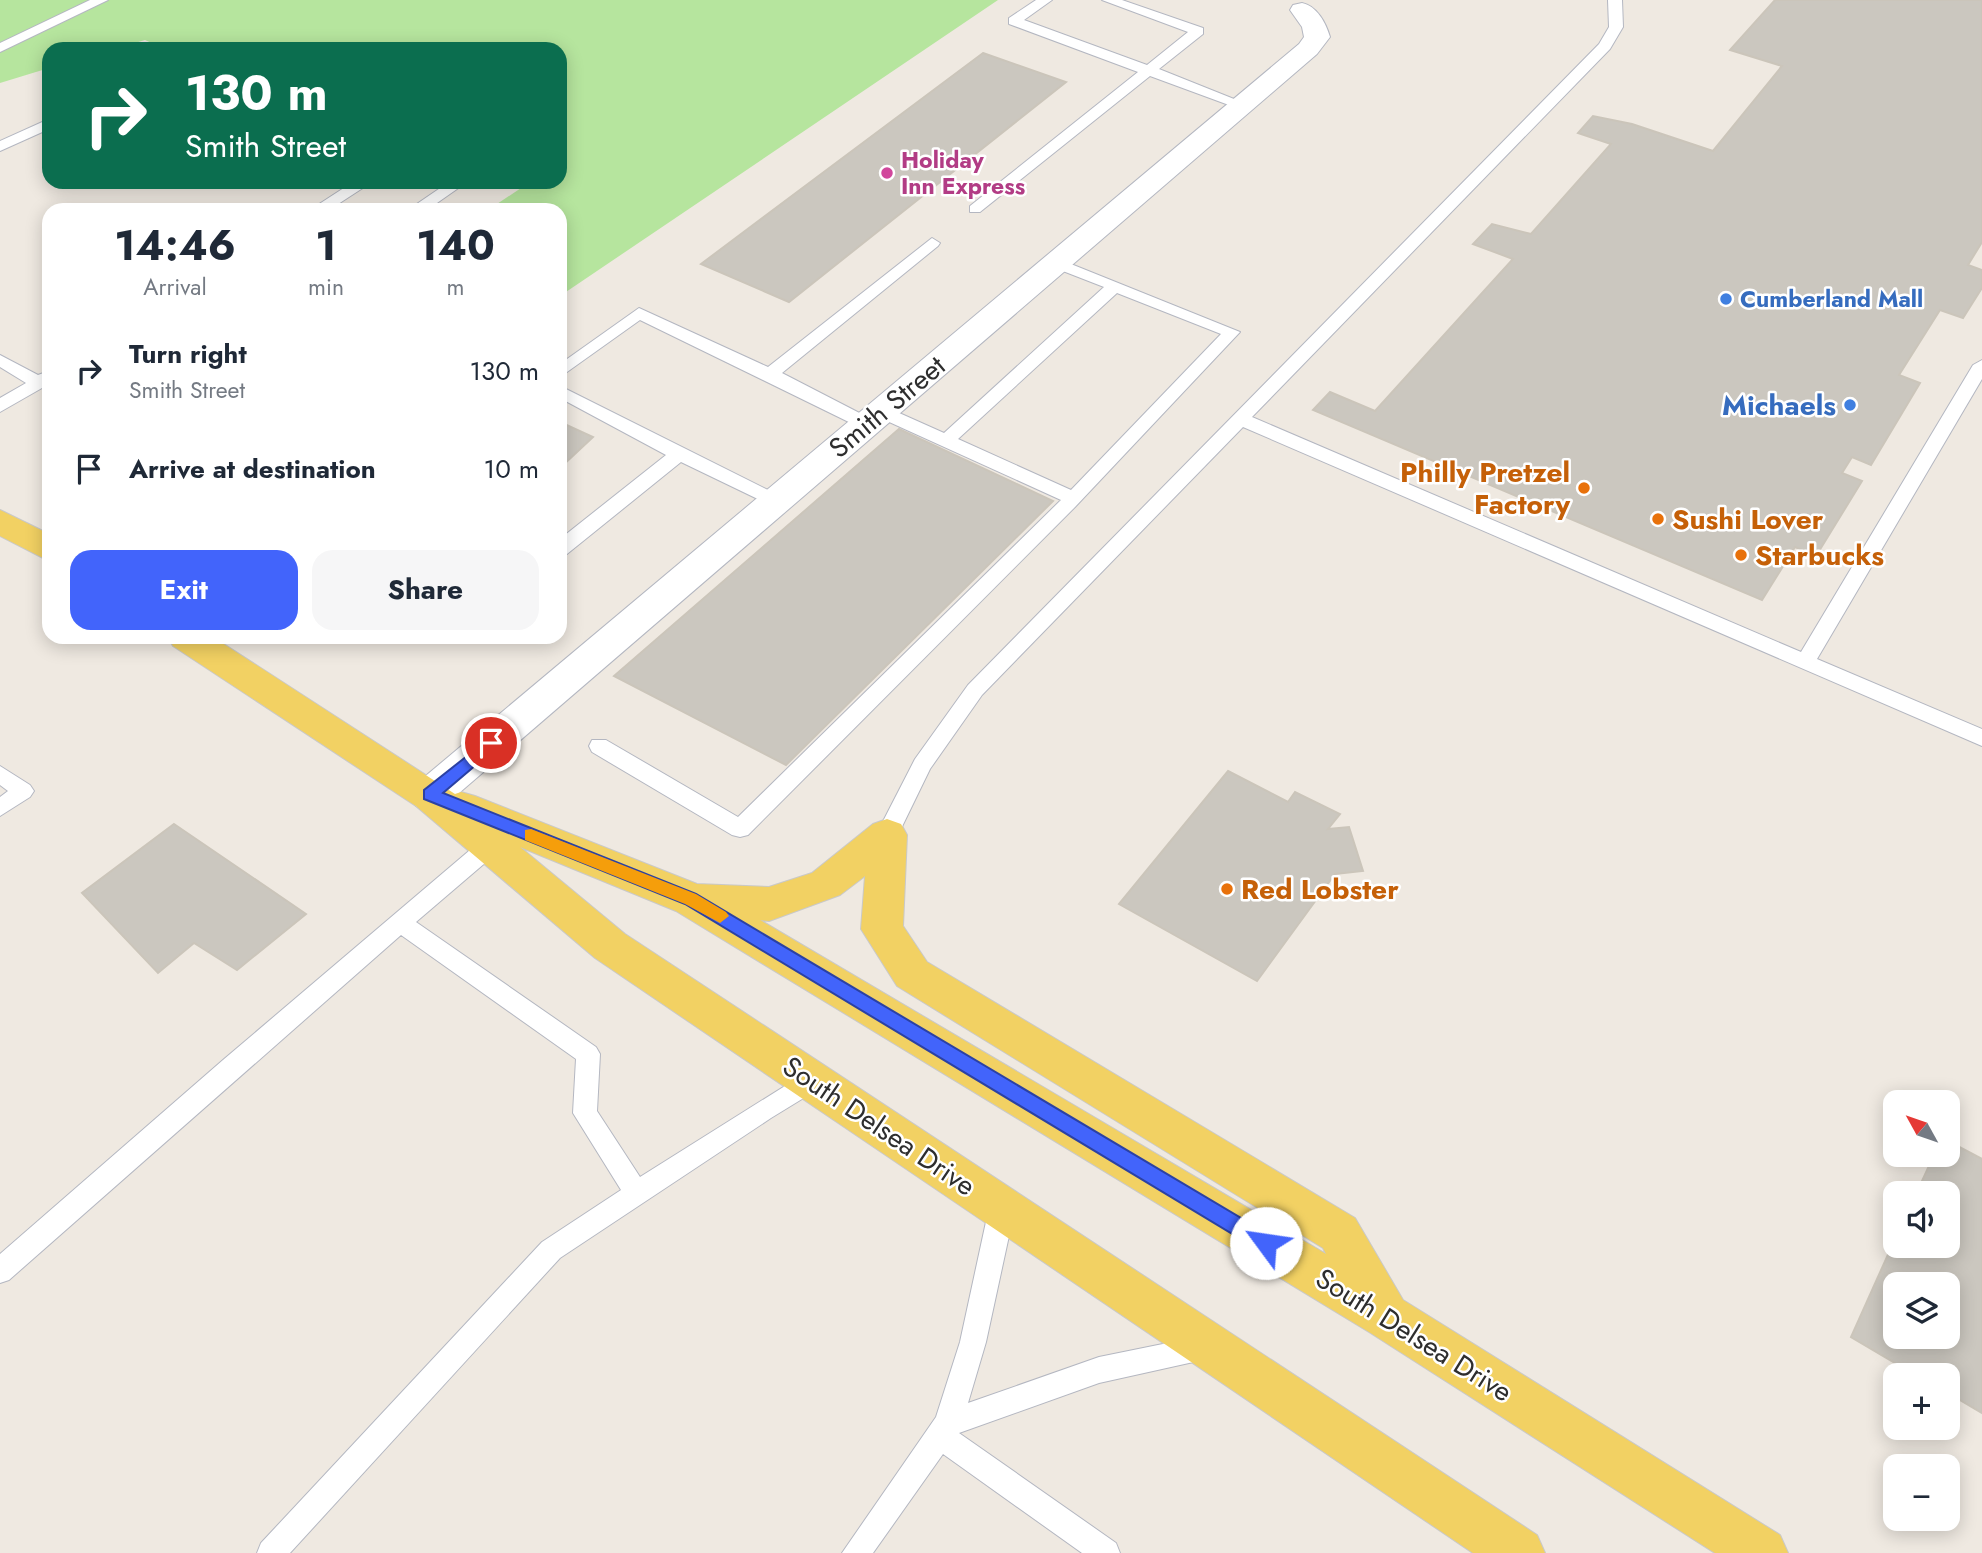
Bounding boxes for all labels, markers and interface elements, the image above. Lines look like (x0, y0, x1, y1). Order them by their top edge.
text: 130 m (185, 58, 328, 128)
icon: right (70, 70, 161, 161)
text: Smith Street (185, 123, 346, 169)
place label: Holiday Inn Express (901, 143, 1025, 203)
marker: Holiday Inn Express (879, 165, 895, 181)
text: 14:46 (114, 215, 236, 276)
text: 1 (315, 215, 337, 276)
text: 140 (416, 215, 495, 276)
text: Arrival (143, 270, 207, 304)
text: min (308, 270, 344, 304)
text: m (447, 270, 464, 304)
place label: Cumberland Mall (1740, 282, 1923, 316)
marker: Cumberland Mall (1718, 291, 1734, 307)
text: Turn right (129, 335, 247, 373)
street label: Smith Street (820, 346, 954, 468)
icon: right (70, 352, 108, 390)
text: 130 m (469, 352, 539, 390)
text: Smith Street (129, 373, 245, 407)
place label: Michaels (1722, 385, 1836, 426)
marker: Michaels (1842, 397, 1858, 413)
icon: arrive (70, 450, 108, 488)
text: Arrive at destination (129, 450, 376, 488)
text: 10 m (484, 450, 539, 488)
place label: Philly Pretzel Factory (1400, 452, 1570, 525)
marker: Philly Pretzel Factory (1576, 480, 1592, 496)
place label: Sushi Lover (1672, 499, 1824, 540)
marker: Sushi Lover (1650, 511, 1666, 527)
place label: Starbucks (1755, 535, 1884, 576)
marker: Starbucks (1733, 547, 1749, 563)
button: Exit (70, 550, 298, 630)
button: Share (312, 550, 539, 630)
pin (461, 713, 521, 773)
icon: arrive (472, 724, 510, 762)
place label: Red Lobster (1241, 869, 1399, 910)
marker: Red Lobster (1219, 881, 1235, 897)
street label: South Delsea Drive (774, 1046, 984, 1206)
north arrow (1883, 1090, 1960, 1167)
map controls (1883, 1090, 1960, 1531)
button: sound (1883, 1181, 1960, 1258)
position arrow (1229, 1206, 1303, 1280)
street label: South Delsea Drive (1308, 1258, 1520, 1412)
button: layers (1883, 1272, 1960, 1349)
button: + (1883, 1363, 1960, 1440)
button: − (1883, 1454, 1960, 1531)

